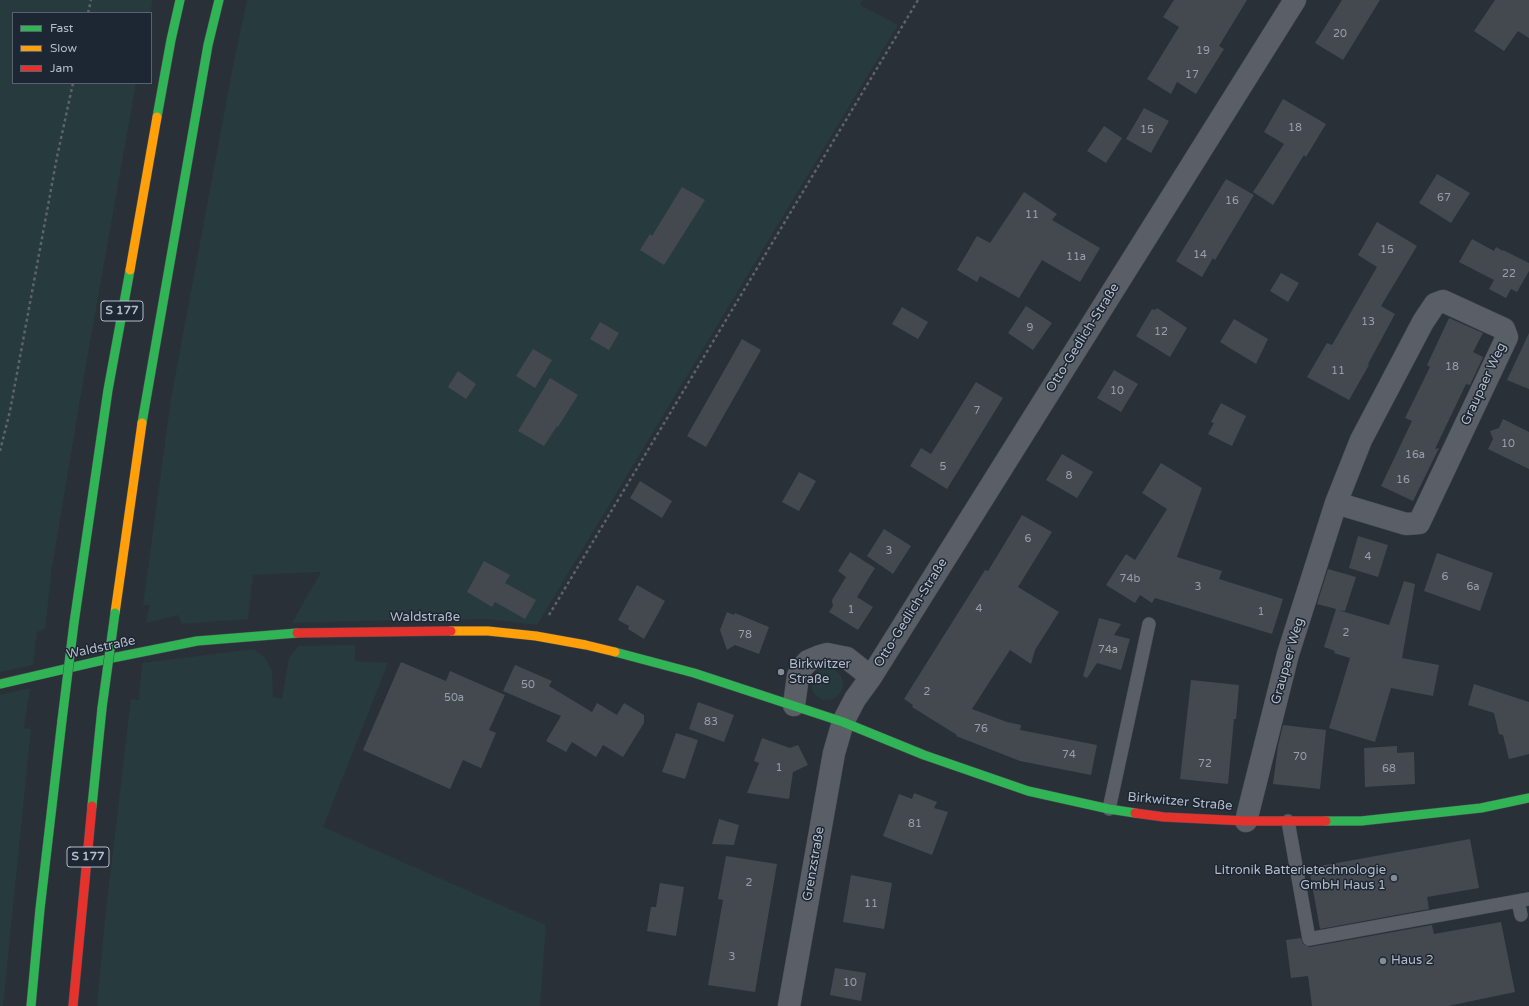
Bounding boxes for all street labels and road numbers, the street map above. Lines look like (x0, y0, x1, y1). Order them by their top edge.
street label: Otto-Gedlich-Straße (1043, 281, 1123, 395)
road number: S 177 (101, 301, 143, 321)
street label: Graupaer Weg (1458, 340, 1510, 428)
street label: Otto-Gedlich-Straße (871, 556, 951, 670)
street label: Waldstraße (390, 610, 460, 626)
street label: Graupaer Weg (1268, 616, 1308, 706)
street label: Waldstraße (65, 633, 137, 663)
street label: Birkwitzer Straße (1127, 790, 1233, 814)
street label: Grenzstraße (800, 826, 828, 902)
road number: S 177 (67, 847, 109, 867)

